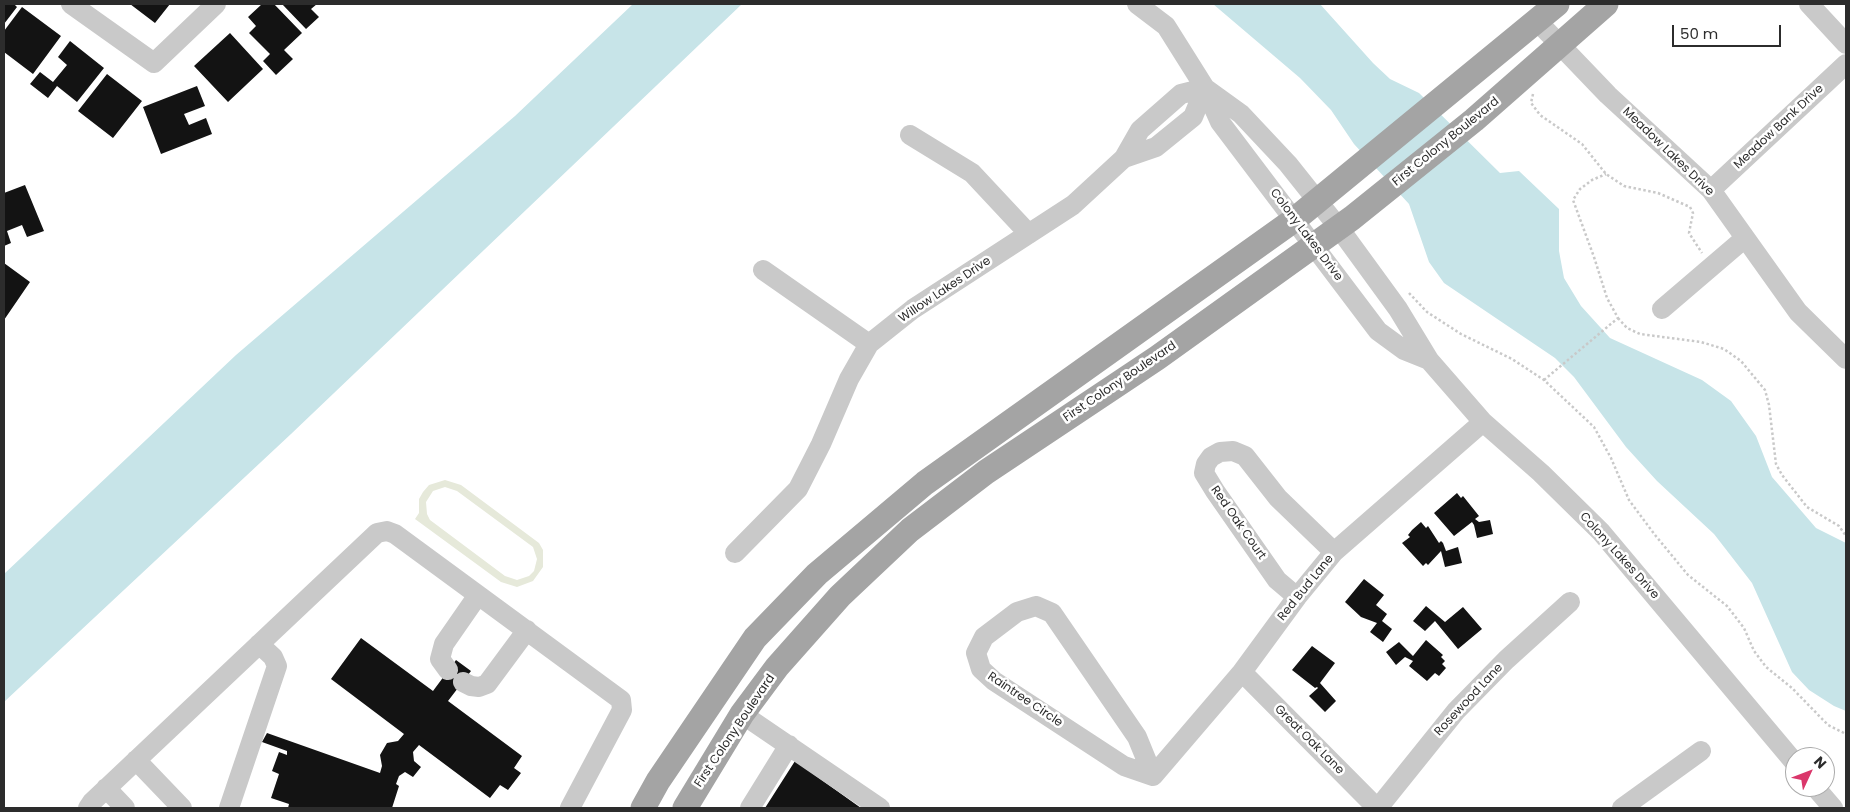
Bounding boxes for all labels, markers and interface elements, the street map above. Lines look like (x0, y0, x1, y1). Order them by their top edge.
scale bar (1675, 15, 1784, 47)
text: 50 m (1680, 23, 1718, 44)
street label: Meadow Bank Drive (1731, 82, 1827, 172)
street label: First Colony Boulevard (1390, 95, 1502, 189)
street label: Meadow Lakes Drive (1619, 105, 1717, 199)
street label: Colony Lakes Drive (1267, 186, 1345, 284)
street label: Willow Lakes Drive (896, 254, 994, 326)
street label: First Colony Boulevard (1061, 339, 1179, 425)
street label: Red Oak Court (1207, 483, 1269, 563)
street label: Colony Lakes Drive (1576, 510, 1662, 602)
street label: Red Bud Lane (1275, 552, 1337, 624)
street label: Rosewood Lane (1432, 661, 1506, 739)
street label: Raintree Circle (985, 670, 1065, 730)
street label: First Colony Boulevard (692, 672, 778, 790)
street label: Great Oak Lane (1271, 702, 1347, 778)
north arrow (1785, 747, 1835, 797)
text: N (1809, 752, 1831, 773)

